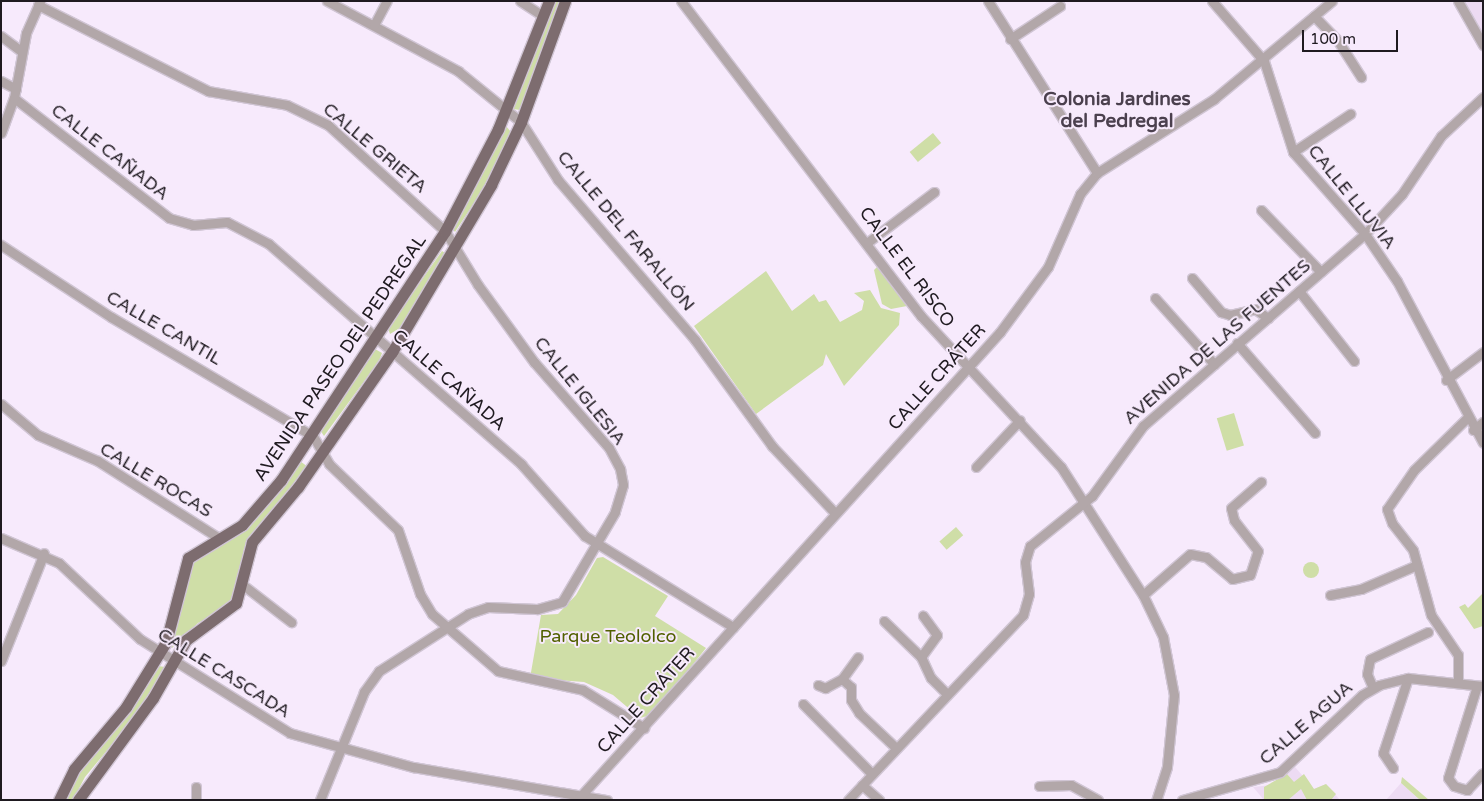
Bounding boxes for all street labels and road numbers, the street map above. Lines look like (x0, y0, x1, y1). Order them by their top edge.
street label: CALLE GRIETA (319, 98, 431, 198)
street label: CALLE CAÑADA (47, 99, 173, 205)
street label: CALLE LLUVIA (1303, 141, 1401, 253)
street label: CALLE DEL FARALLÓN (553, 147, 699, 315)
street label: CALLE EL RISCO (855, 203, 959, 331)
street label: AVENIDA PASEO DEL PEDREGAL (249, 231, 431, 485)
street label: AVENIDA DE LAS FUENTES (1119, 255, 1315, 429)
street label: CALLE CANTIL (102, 286, 226, 370)
street label: CALLE CRÁTER (884, 319, 990, 435)
street label: CALLE CAÑADA (388, 325, 510, 435)
street label: CALLE IGLESIA (530, 332, 630, 450)
street label: CALLE ROCAS (96, 438, 216, 522)
street label: CALLE CASCADA (154, 623, 294, 723)
street label: CALLE CRÁTER (593, 642, 699, 758)
street label: CALLE AGUA (1255, 677, 1357, 769)

